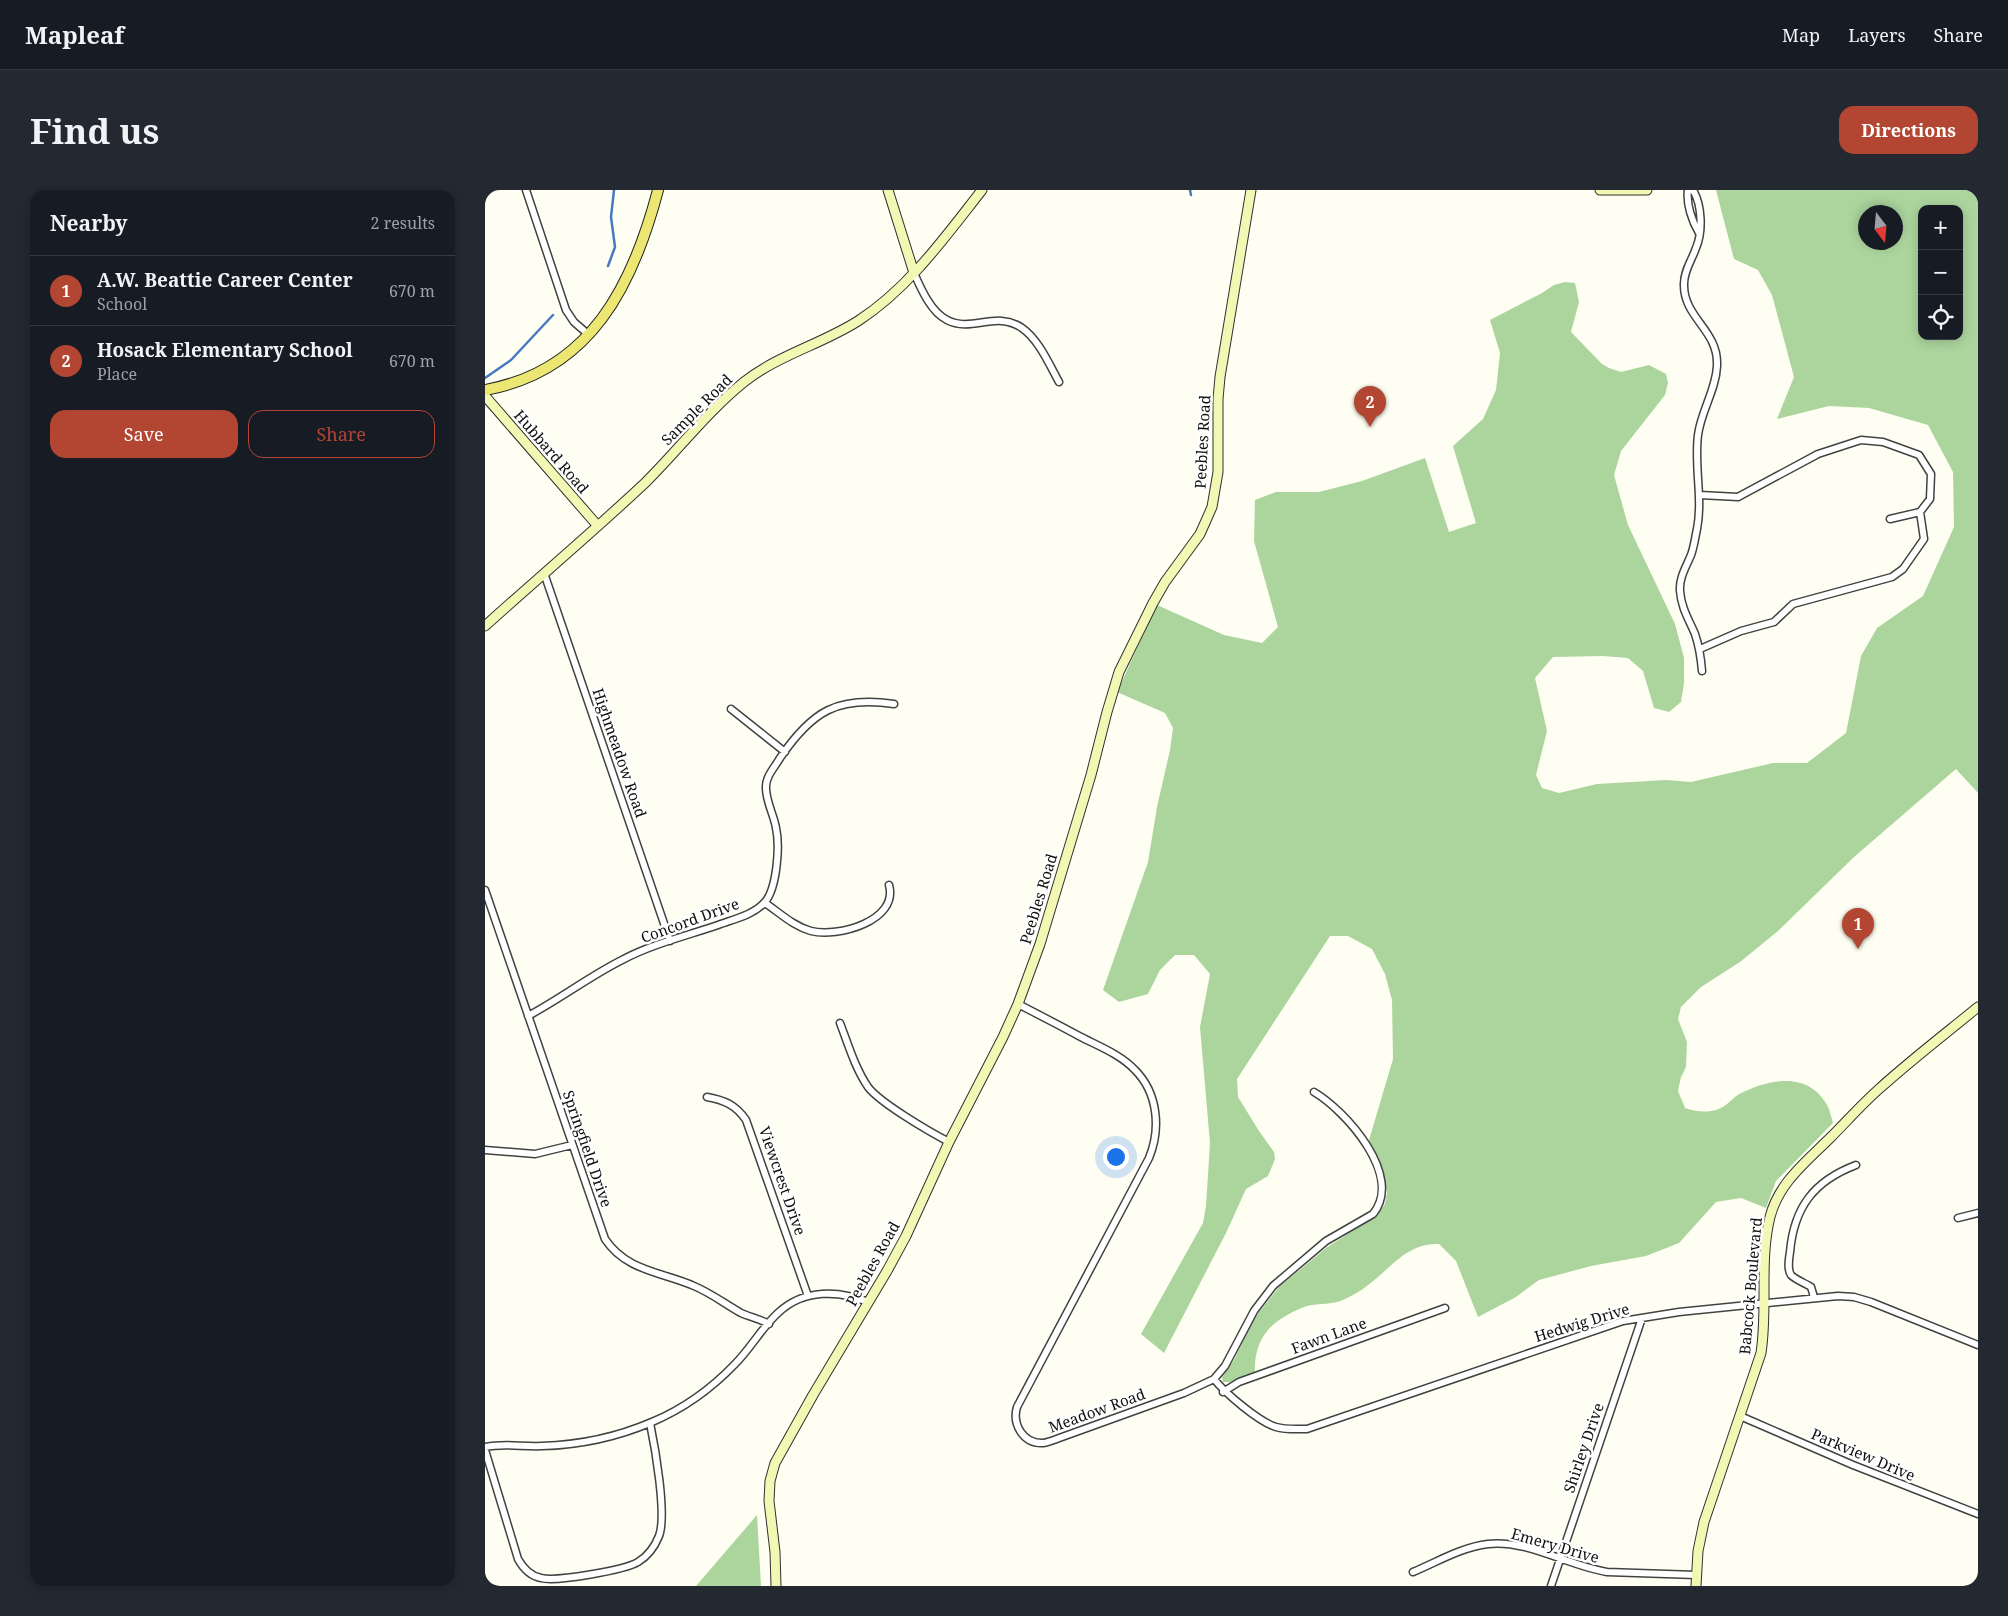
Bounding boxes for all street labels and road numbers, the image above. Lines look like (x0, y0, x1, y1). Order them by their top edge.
street label: Sample Road (656, 369, 736, 449)
street label: Peebles Road (1190, 395, 1214, 489)
street label: Hubbard Road (510, 405, 594, 497)
street label: Highmeadow Road (588, 685, 652, 820)
street label: Peebles Road (1015, 851, 1061, 946)
street label: Concord Drive (638, 893, 742, 947)
street label: Springfield Drive (559, 1088, 617, 1210)
street label: Viewcrest Drive (755, 1124, 811, 1238)
street label: Babcock Boulevard (1734, 1216, 1766, 1355)
street label: Peebles Road (841, 1218, 904, 1309)
street label: Hedwig Drive (1532, 1298, 1632, 1346)
street label: Fawn Lane (1288, 1312, 1369, 1358)
street label: Meadow Road (1046, 1383, 1148, 1437)
street label: Shirley Drive (1558, 1400, 1608, 1495)
street label: Parkview Drive (1808, 1423, 1918, 1485)
street label: Emery Drive (1509, 1523, 1602, 1567)

